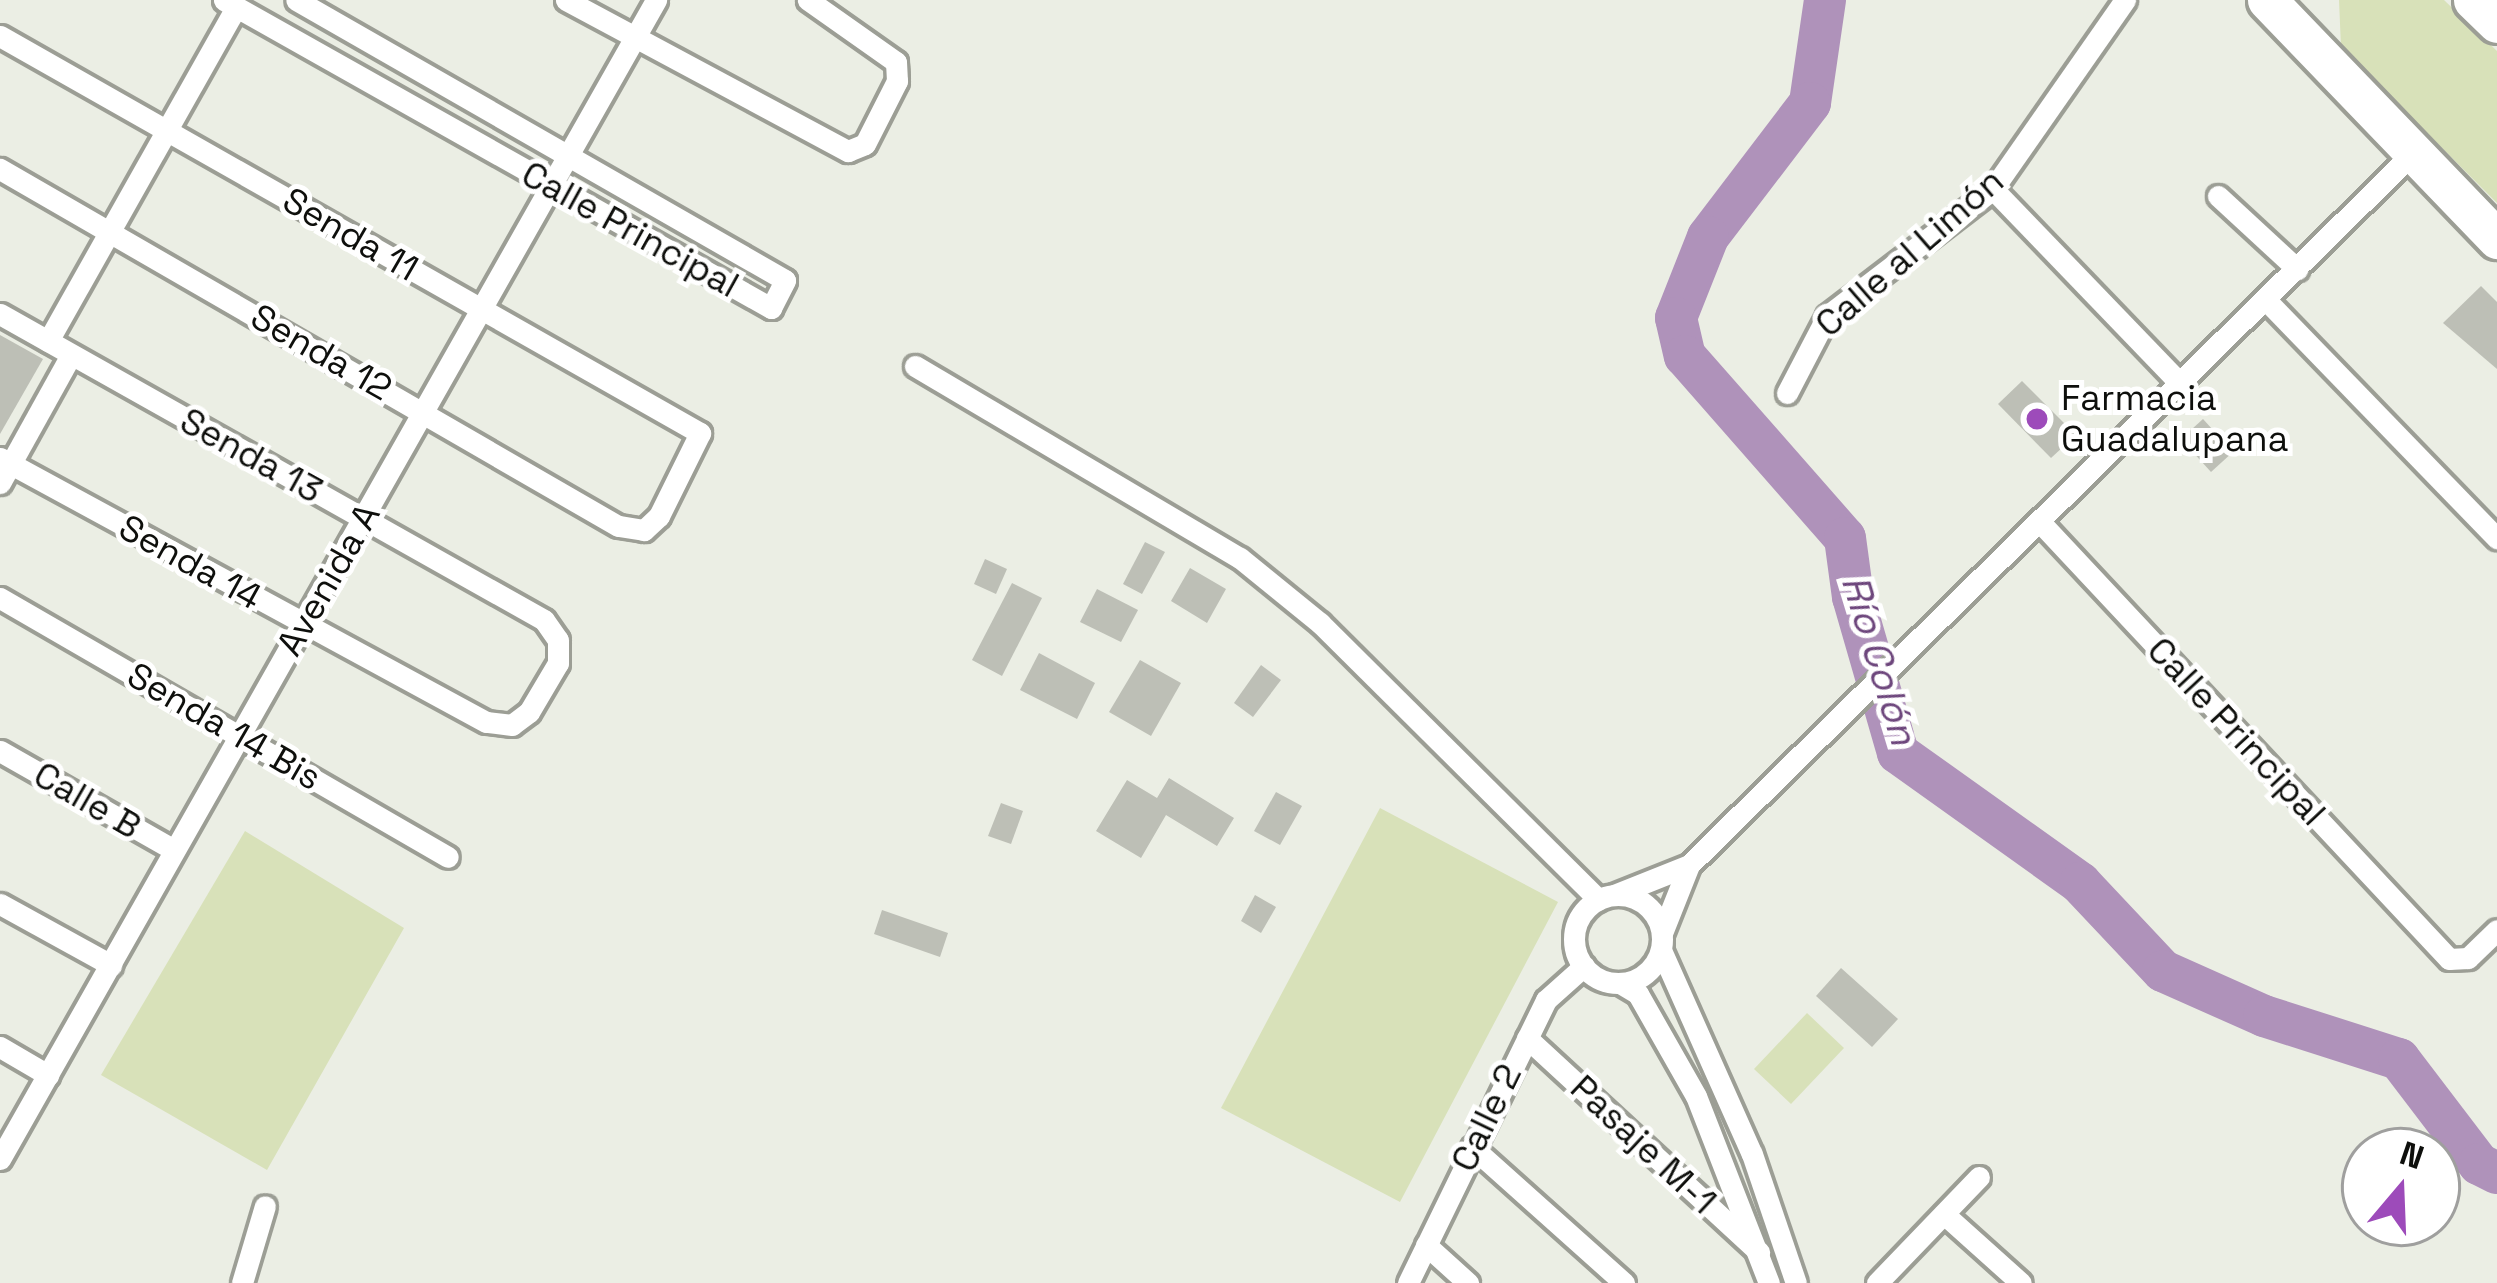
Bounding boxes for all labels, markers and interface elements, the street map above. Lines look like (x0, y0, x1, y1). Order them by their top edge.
street label: Calle Principal (514, 153, 746, 307)
street label: Calle al Limón (1807, 160, 2013, 346)
street label: Senda 11 (275, 179, 425, 291)
street label: Senda 12 (243, 295, 399, 411)
place label: Farmacia Guadalupana (2061, 376, 2288, 461)
street label: Senda 13 (173, 399, 329, 513)
marker: Farmacia Guadalupana (2024, 406, 2050, 432)
street label: Avenida A (268, 496, 390, 664)
street label: Senda 14 (111, 506, 269, 620)
water label: Río Colón (1831, 569, 1927, 751)
street label: Calle Principal (2138, 629, 2334, 835)
street label: Senda 14 Bis (119, 654, 329, 800)
street label: Calle B (26, 753, 148, 849)
street label: Calle 2 (1443, 1057, 1531, 1179)
street label: Pasaje M-1 (1561, 1067, 1725, 1223)
north arrow (2341, 1127, 2461, 1247)
text: N (2394, 1132, 2429, 1179)

